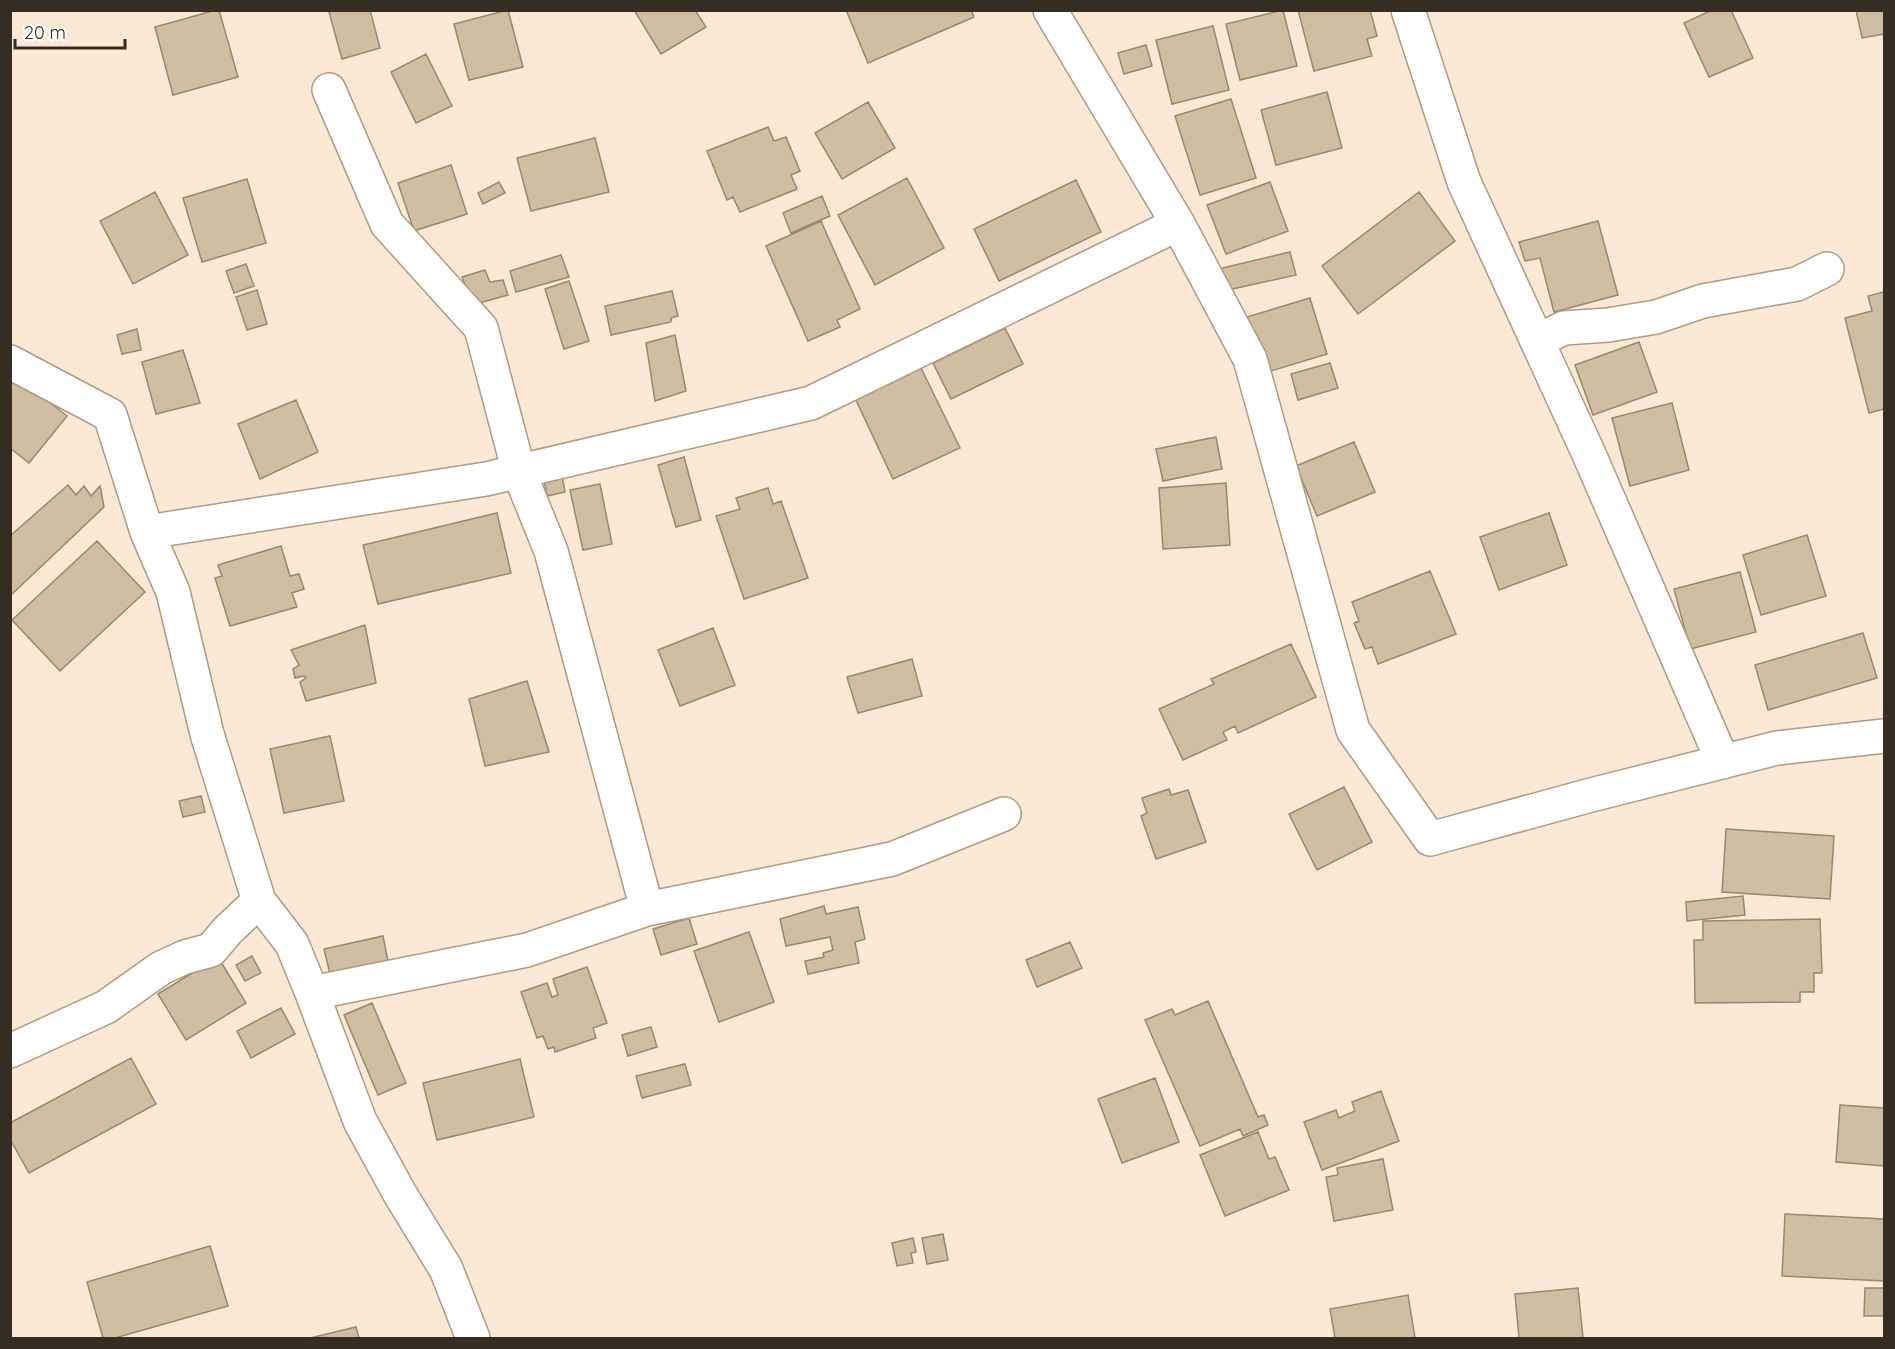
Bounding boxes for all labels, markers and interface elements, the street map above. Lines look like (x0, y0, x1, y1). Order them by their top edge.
scale bar (15, 12, 124, 50)
text: 20 m (24, 21, 66, 44)

